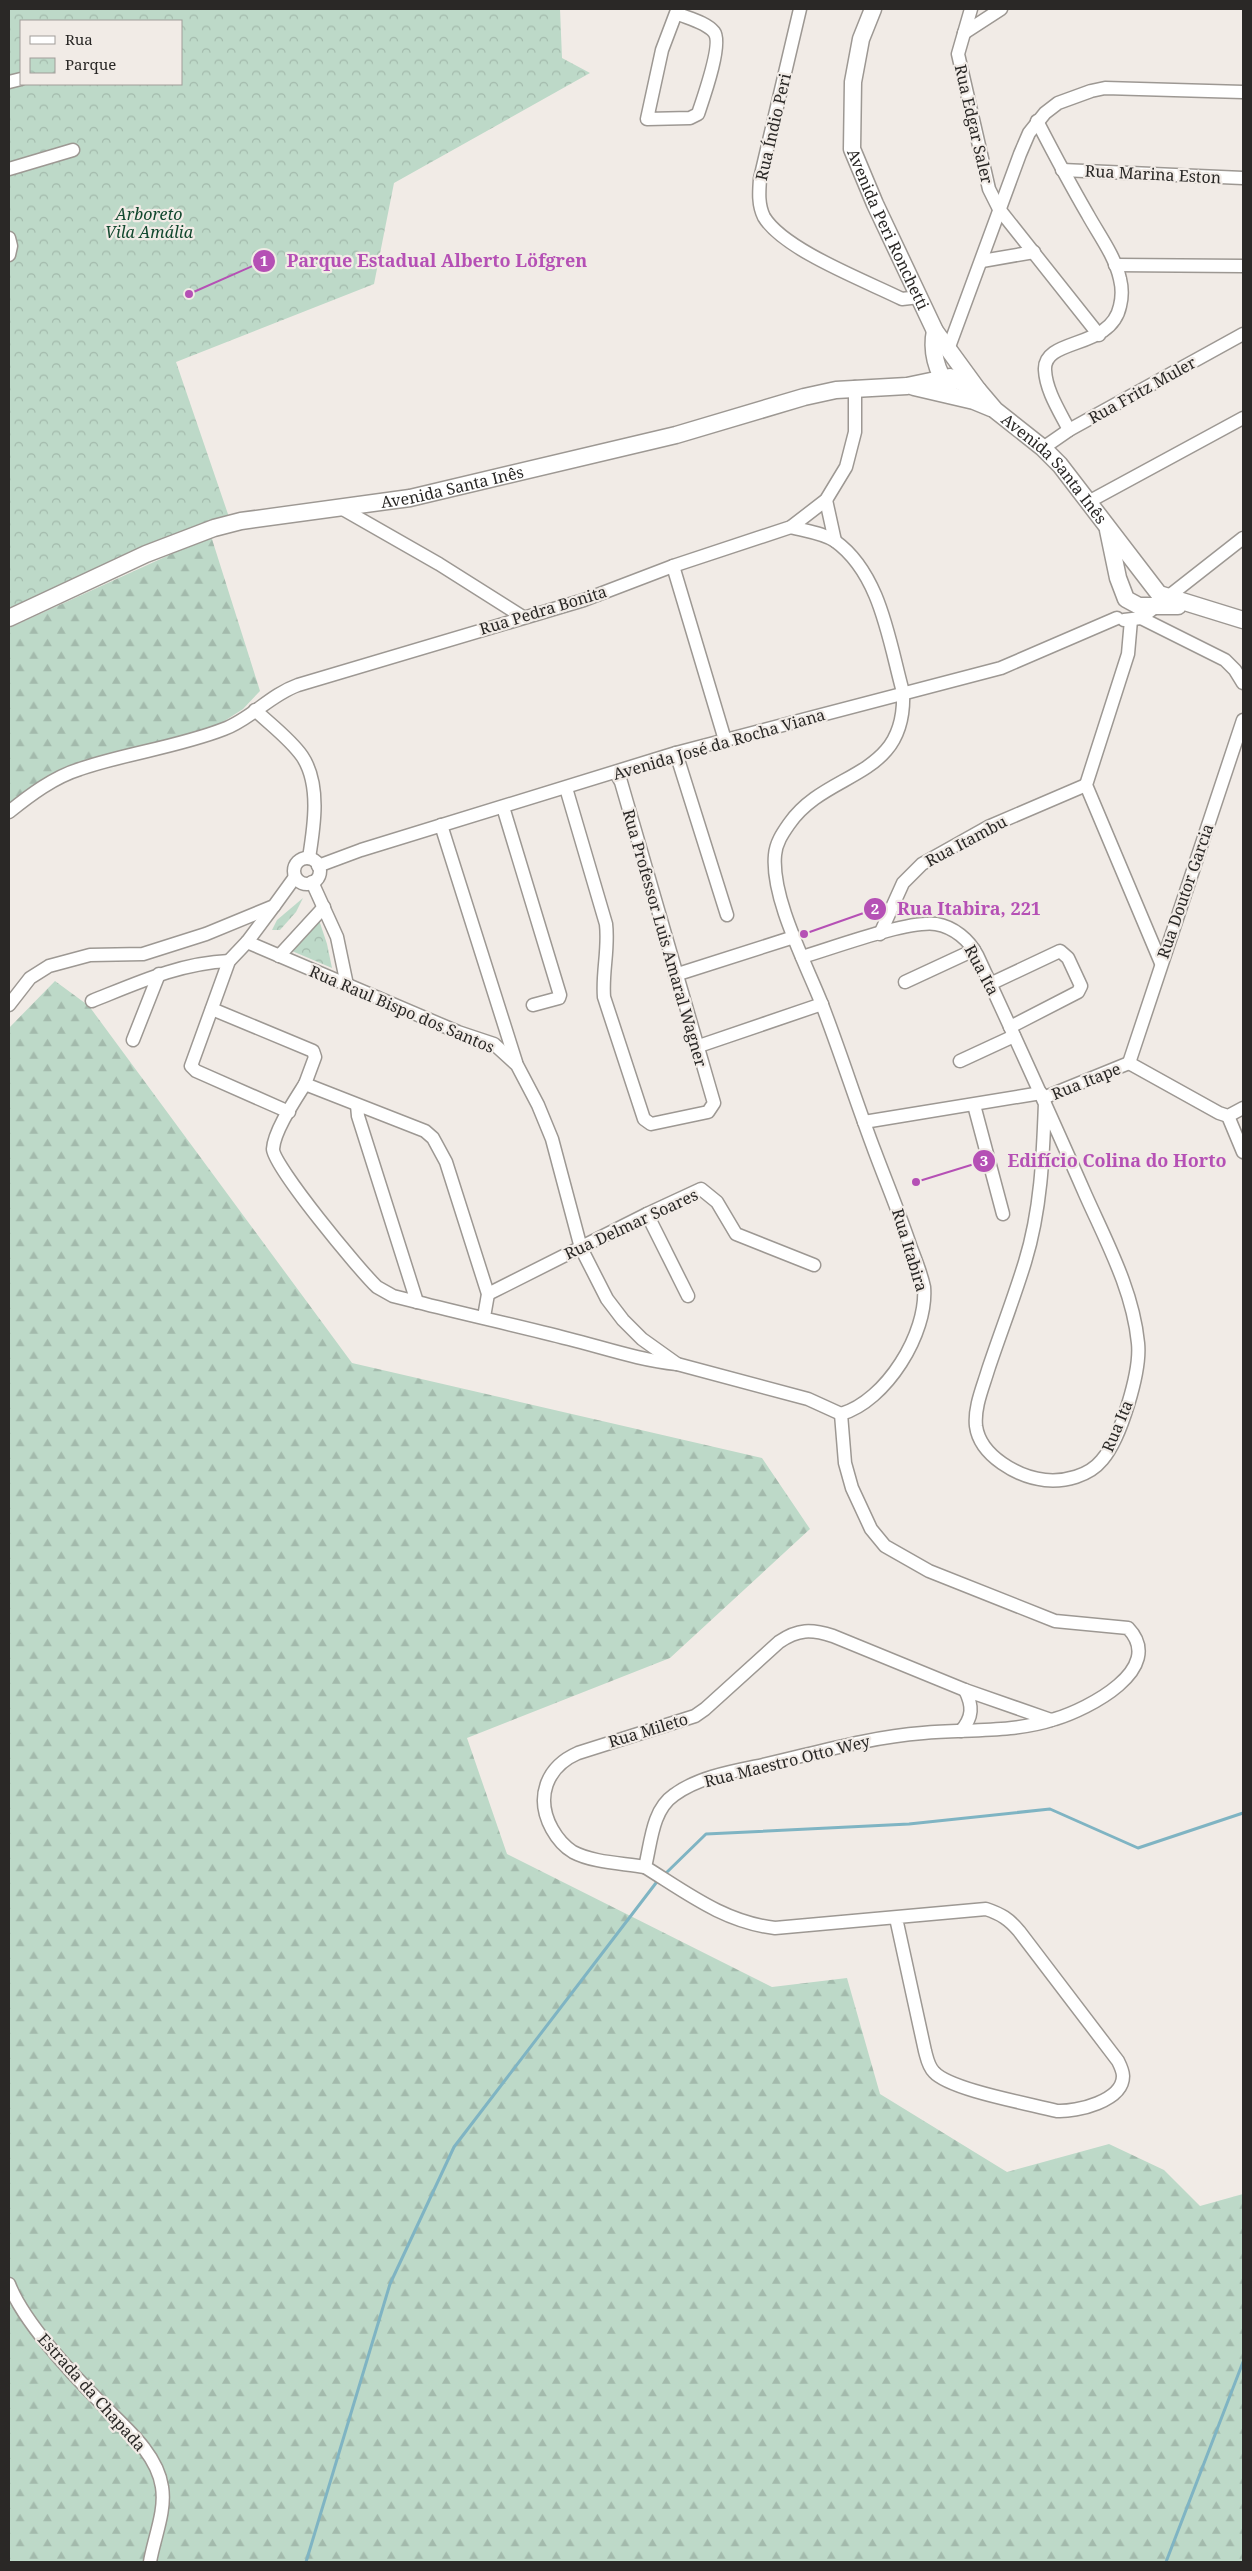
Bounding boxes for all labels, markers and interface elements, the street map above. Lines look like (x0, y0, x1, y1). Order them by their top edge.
legend (20, 20, 182, 85)
text: Rua (65, 29, 93, 49)
text: Parque (65, 54, 116, 74)
street label: Rua Edgar Saler (950, 62, 999, 186)
street label: Rua Índio Peri (750, 71, 796, 183)
street label: Avenida Peri Ronchetti (842, 145, 934, 313)
street label: Rua Marina Eston (1084, 159, 1222, 189)
park label: Arboreto Vila Amália (105, 203, 194, 243)
callout: Parque Estadual Alberto Löfgren (252, 244, 597, 277)
text: Parque Estadual Alberto Löfgren (287, 248, 587, 272)
text: 1 (260, 250, 268, 270)
street label: Rua Fritz Muler (1084, 351, 1200, 429)
street label: Avenida Santa Inês (997, 408, 1112, 528)
street label: Avenida Santa Inês (380, 460, 526, 513)
street label: Rua Pedra Bonita (477, 580, 609, 640)
street label: Avenida José da Rocha Viana (610, 703, 828, 785)
street label: Rua Professor Luis Amaral Wagner (618, 807, 713, 1070)
street label: Rua Itambu (921, 810, 1011, 872)
street label: Rua Doutor Garcia (1152, 821, 1218, 961)
callout: Rua Itabira, 221 (862, 892, 1051, 925)
text: Rua Itabira, 221 (897, 896, 1041, 920)
text: 2 (871, 898, 879, 918)
street label: Rua Ita (960, 941, 1004, 999)
street label: Rua Raul Bispo dos Santos (306, 960, 498, 1058)
street label: Rua Itape (1048, 1057, 1124, 1105)
callout: Edifício Colina do Horto (972, 1145, 1236, 1178)
text: Edifício Colina do Horto (1007, 1148, 1227, 1172)
text: 3 (980, 1150, 988, 1170)
street label: Rua Delmar Soares (561, 1183, 701, 1265)
street label: Rua Itabira (887, 1206, 933, 1294)
street label: Rua Ita (1096, 1397, 1138, 1455)
street label: Rua Mileto (605, 1707, 691, 1753)
street label: Rua Maestro Otto Wey (702, 1730, 873, 1792)
street label: Estrada da Chapada (33, 2328, 151, 2456)

